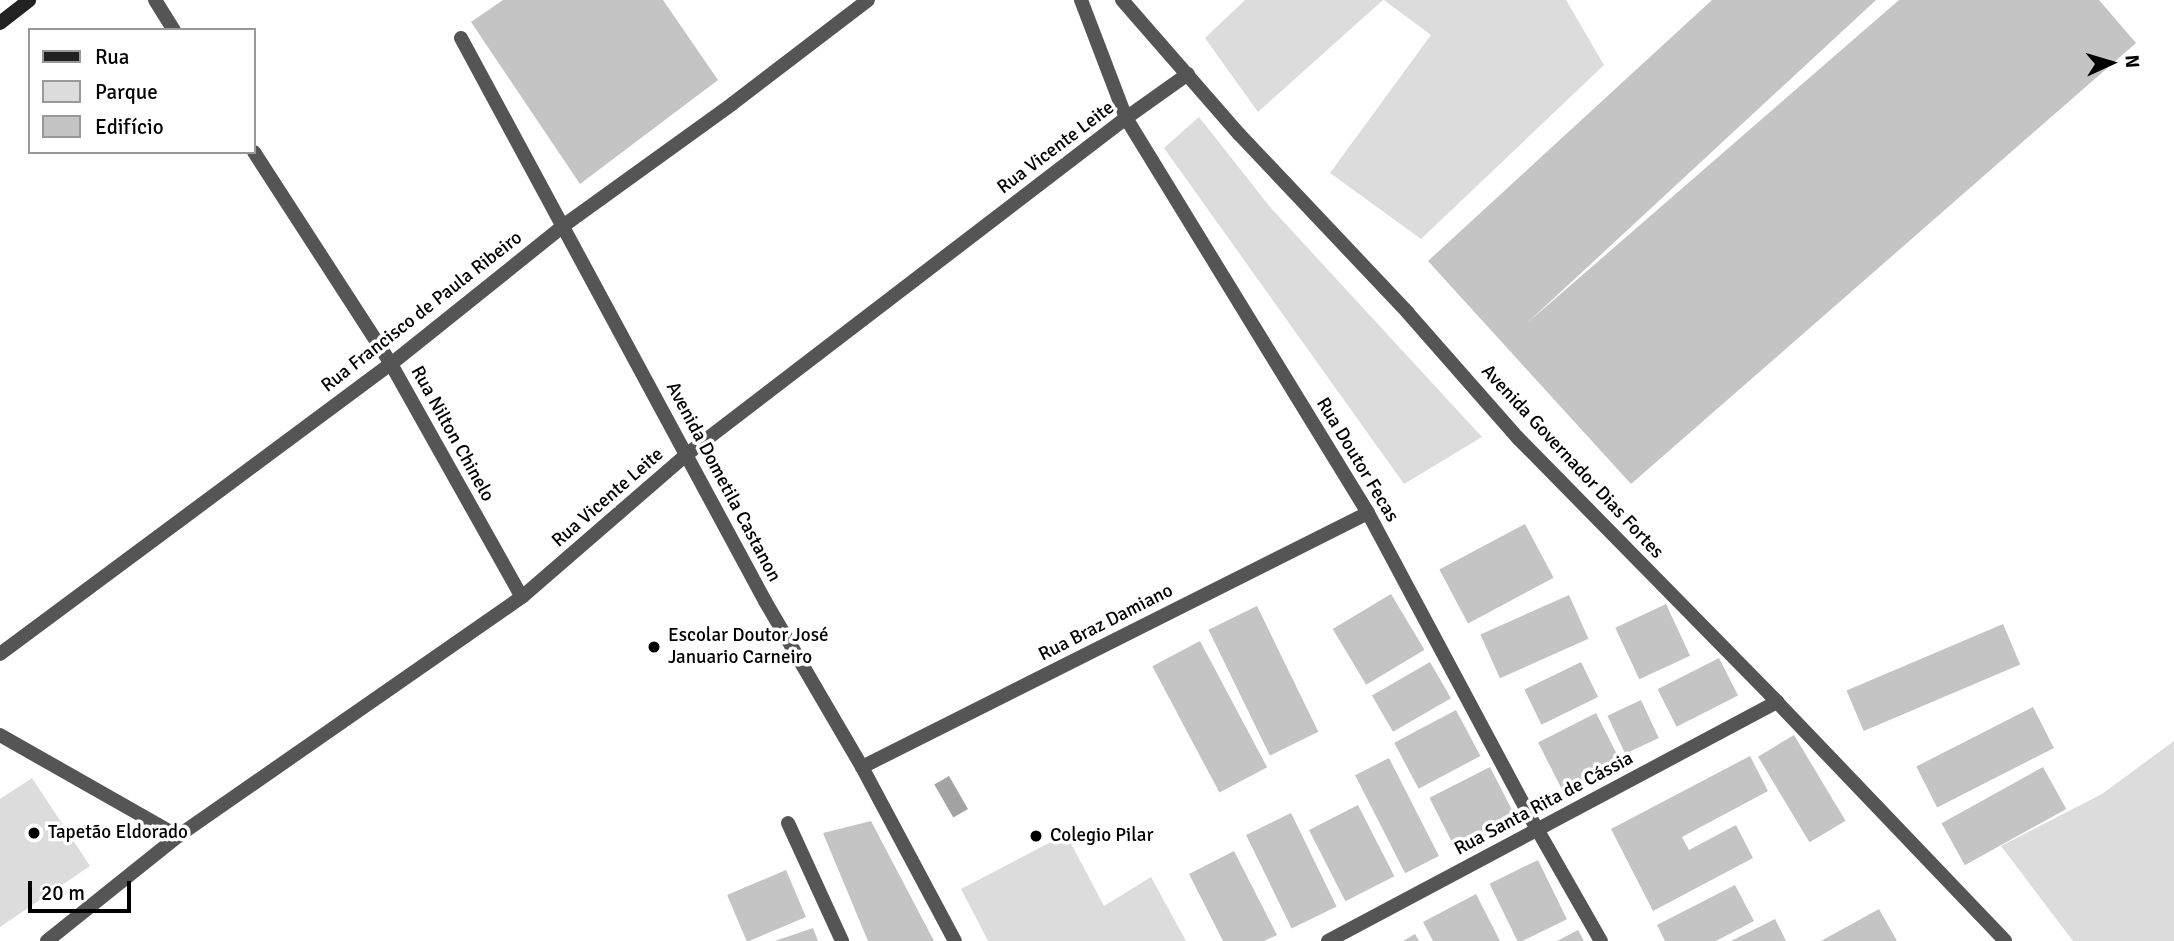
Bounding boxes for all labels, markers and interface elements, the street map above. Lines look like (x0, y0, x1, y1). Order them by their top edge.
legend (28, 28, 256, 154)
north arrow (2076, 28, 2146, 98)
text: Rua (95, 44, 129, 70)
text: N (2120, 54, 2144, 69)
text: Parque (95, 79, 158, 105)
street label: Rua Vicente Leite (993, 97, 1119, 199)
text: Edifício (95, 114, 164, 140)
street label: Rua Francisco de Paula Ribeiro (317, 227, 527, 397)
street label: Avenida Governador Dias Fortes (1476, 360, 1668, 564)
street label: Rua Nilton Chinelo (405, 362, 499, 506)
street label: Avenida Dometila Castanon (661, 378, 785, 586)
street label: Rua Doutor Fecas (1311, 394, 1403, 526)
street label: Rua Vicente Leite (548, 443, 668, 553)
street label: Rua Braz Damiano (1035, 579, 1177, 667)
place label: Escolar Doutor José Januario Carneiro (668, 625, 829, 669)
marker: Escolar Doutor José Januario Carneiro (646, 639, 662, 655)
street label: Rua Santa Rita de Cássia (1451, 747, 1637, 861)
place label: Tapetão Eldorado (48, 822, 188, 844)
marker: Tapetão Eldorado (26, 825, 42, 841)
place label: Colegio Pilar (1050, 825, 1153, 847)
marker: Colegio Pilar (1028, 828, 1044, 844)
scale bar (32, 867, 135, 911)
text: 20 m (41, 880, 85, 906)

